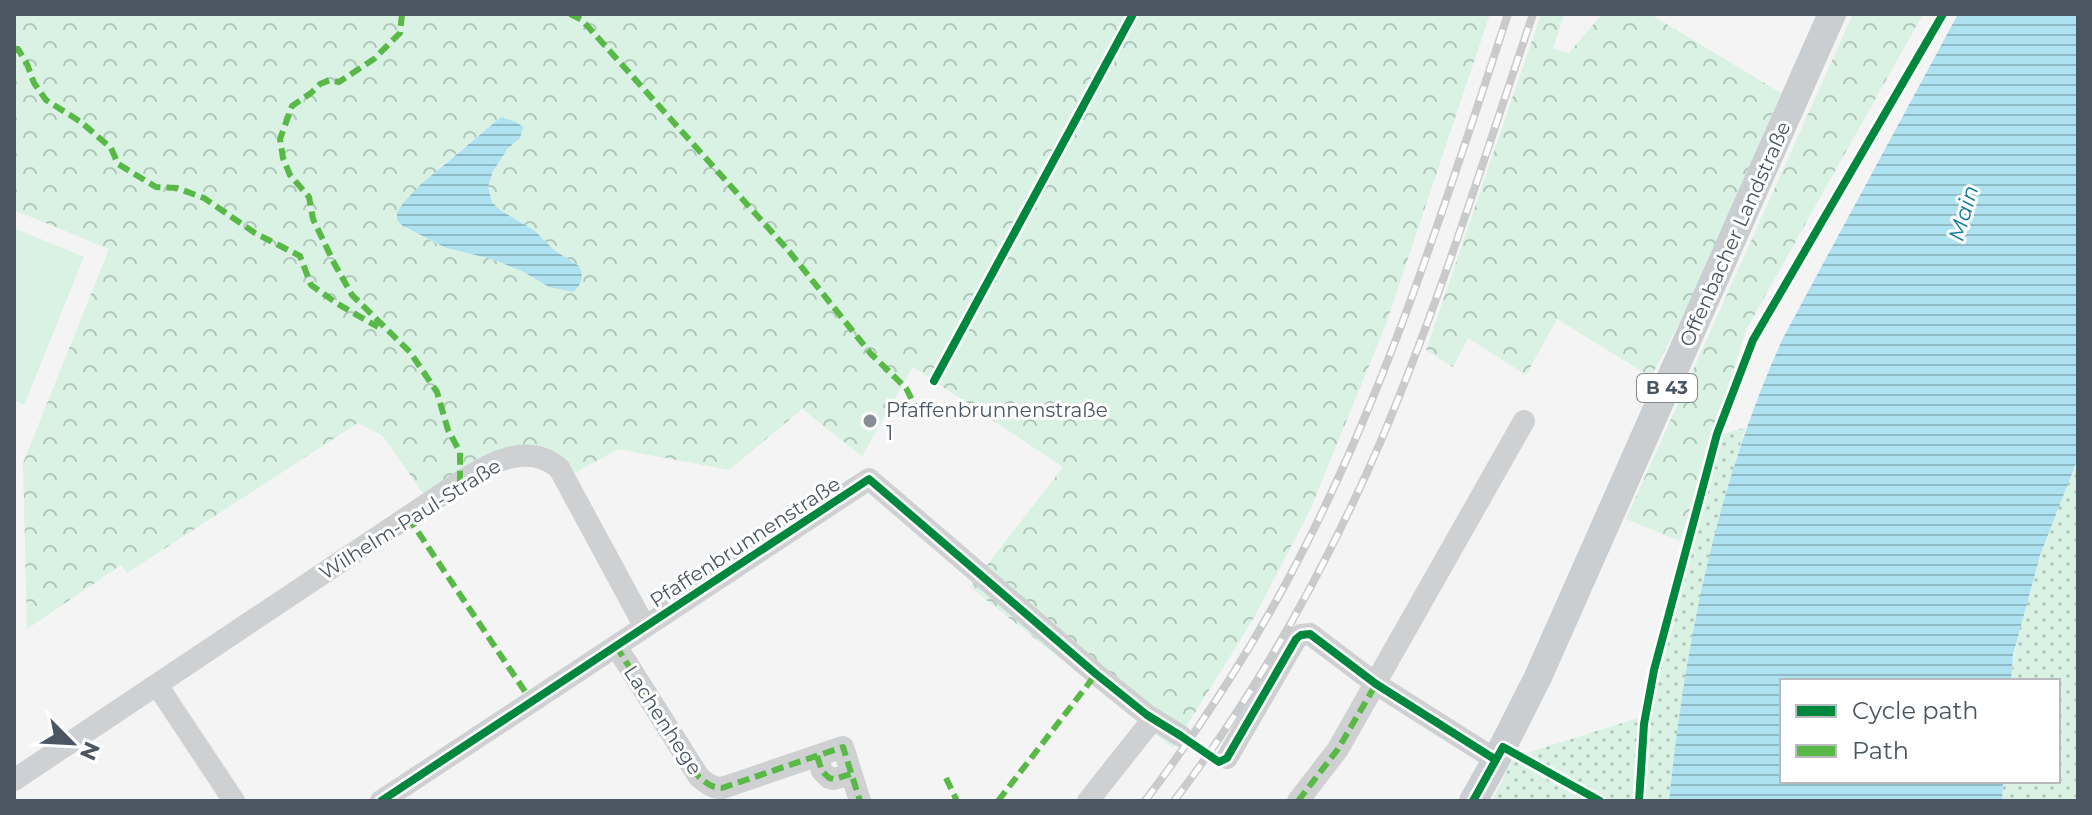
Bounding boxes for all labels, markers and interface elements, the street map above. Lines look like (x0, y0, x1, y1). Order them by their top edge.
street label: Offenbacher Landstraße (1674, 118, 1796, 350)
water label: Main (1943, 182, 1984, 244)
road number: B 43 (1637, 374, 1697, 402)
place label: Pfaffenbrunnenstraße 1 (886, 398, 1108, 445)
marker: Pfaffenbrunnenstraße 1 (861, 412, 879, 430)
street label: Wilhelm-Paul-Straße (315, 453, 505, 585)
street label: Pfaffenbrunnenstraße (645, 472, 845, 612)
street label: Lachenhege (619, 661, 707, 779)
legend (1780, 679, 2060, 783)
text: Cycle path (1852, 696, 1979, 725)
north arrow (32, 703, 112, 783)
text: Path (1852, 736, 1909, 765)
text: N (74, 737, 106, 765)

